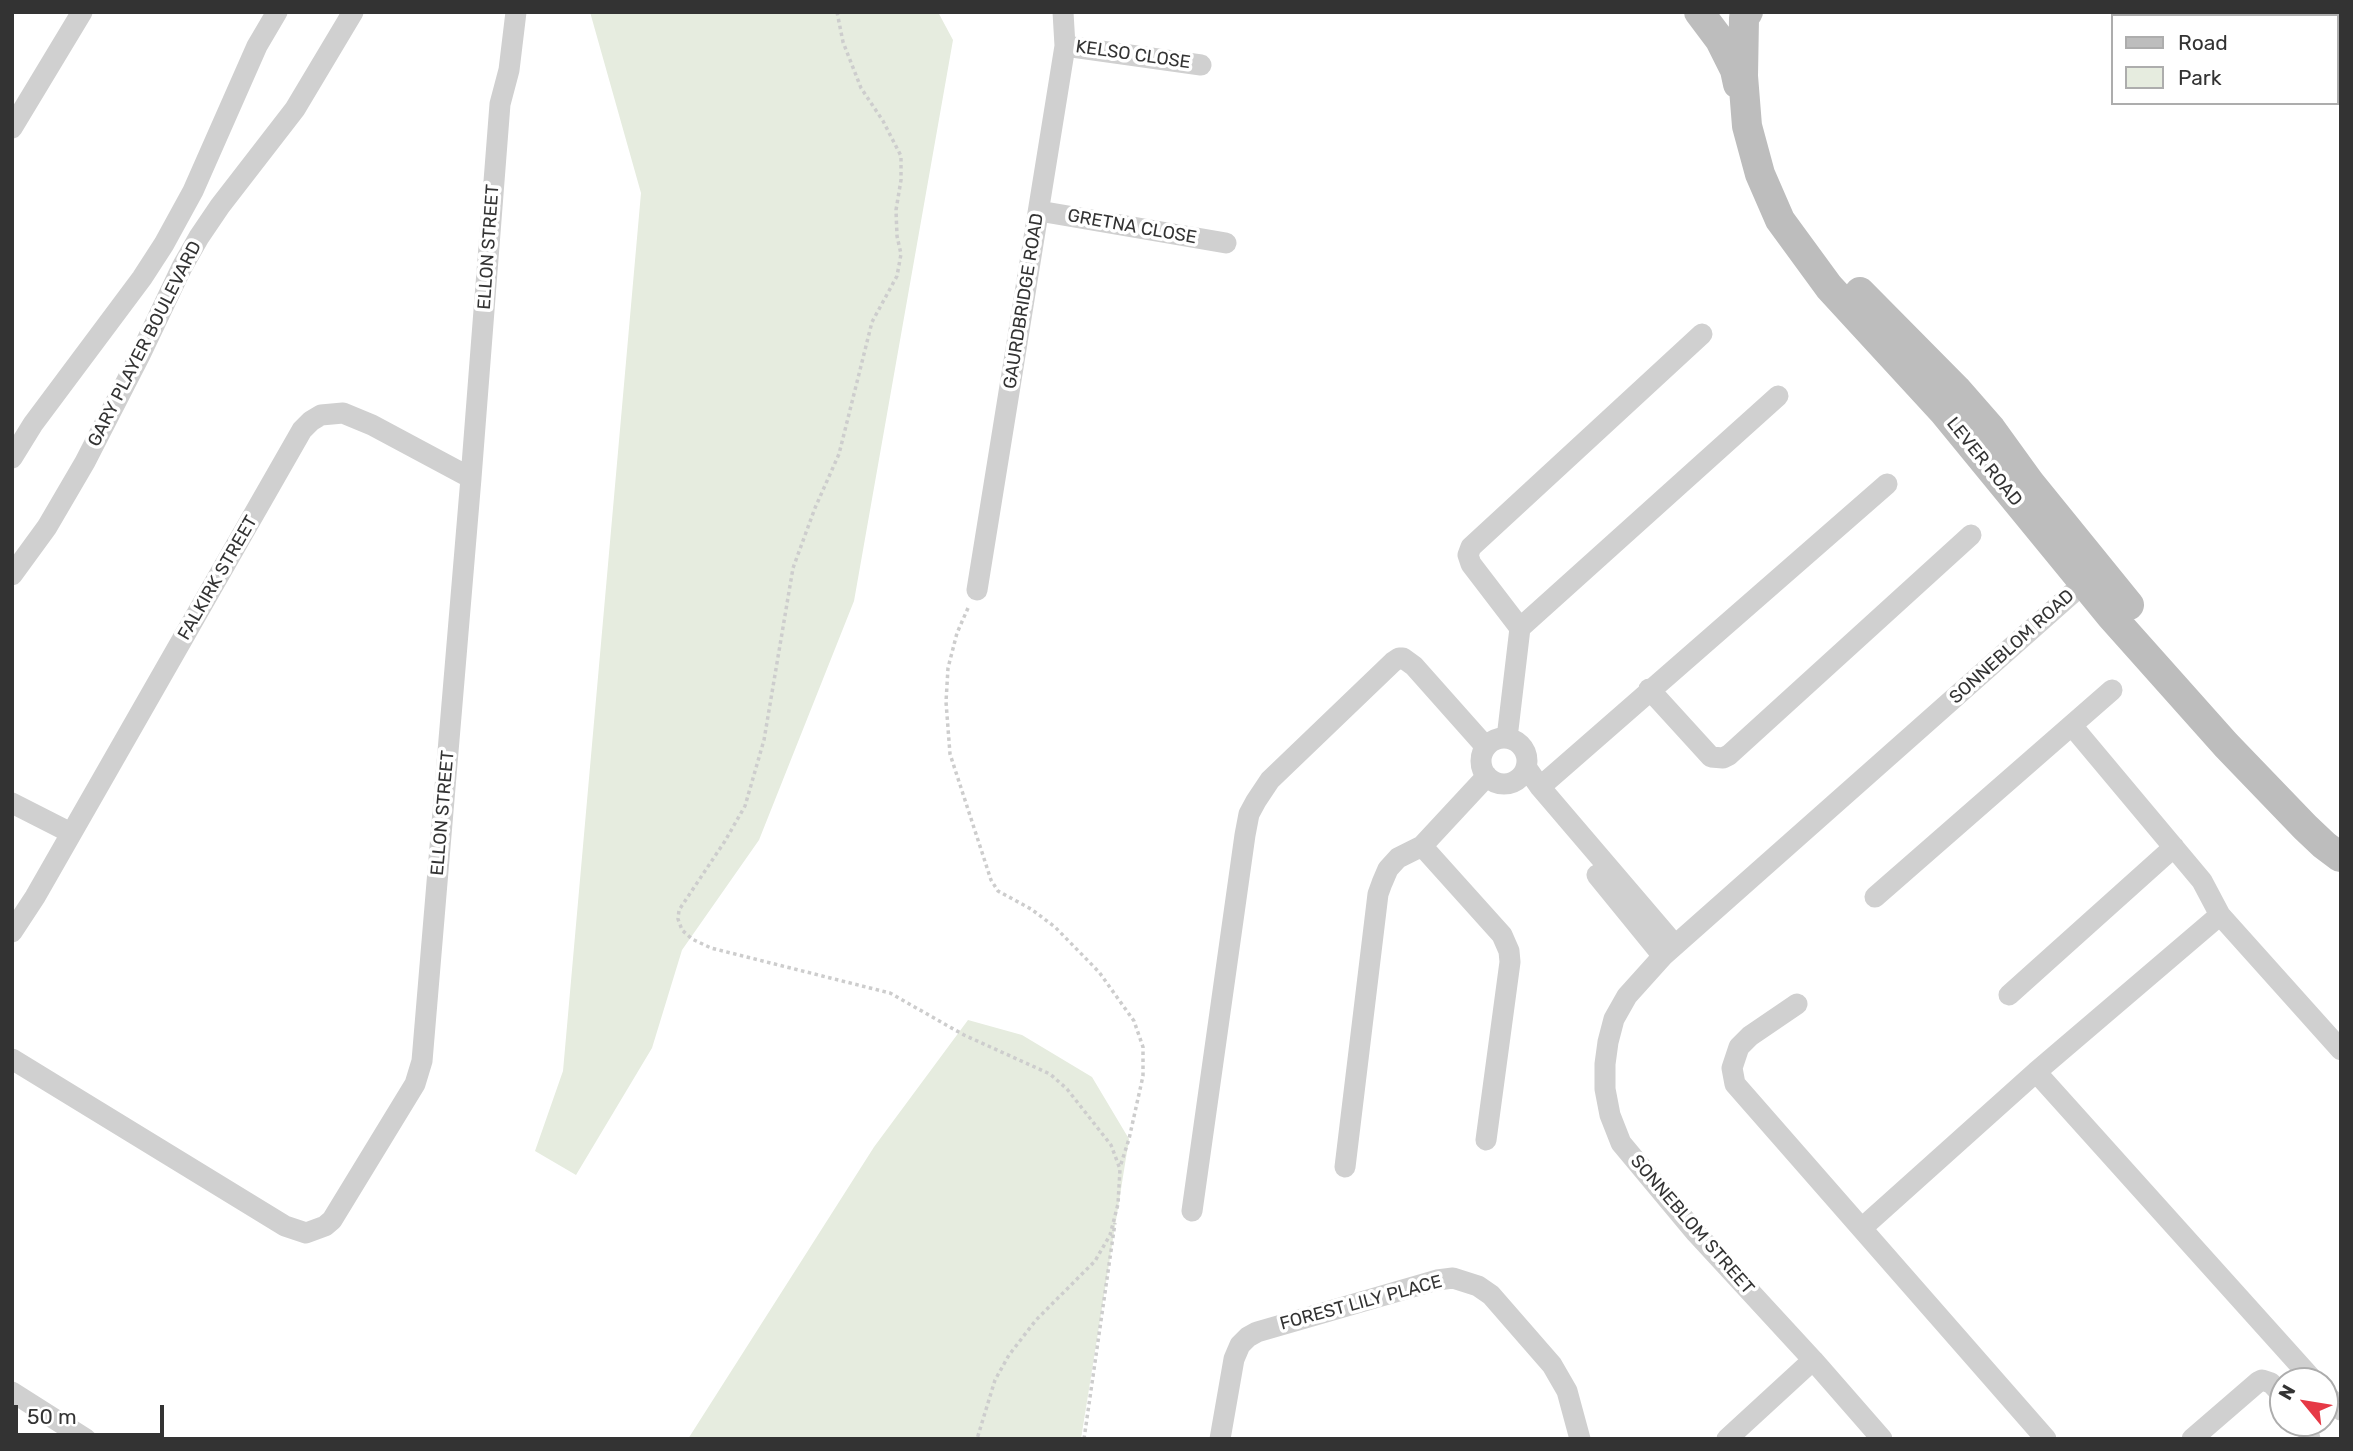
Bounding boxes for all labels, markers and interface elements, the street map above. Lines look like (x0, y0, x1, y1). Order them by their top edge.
legend (2112, 14, 2339, 105)
text: Road (2178, 30, 2228, 55)
street label: KELSO CLOSE (1074, 36, 1192, 74)
text: Park (2178, 65, 2222, 90)
street label: ELLON STREET (474, 184, 504, 310)
street label: GRETNA CLOSE (1066, 205, 1198, 249)
street label: GAURDBRIDGE ROAD (999, 212, 1049, 390)
street label: GARY PLAYER BOULEVARD (84, 238, 206, 450)
street label: LEVER ROAD (1942, 413, 2026, 511)
street label: FALKIRK STREET (174, 512, 262, 644)
street label: SONNEBLOM ROAD (1945, 585, 2079, 709)
street label: ELLON STREET (427, 749, 459, 877)
street label: SONNEBLOM STREET (1626, 1151, 1758, 1299)
street label: FOREST LILY PLACE (1278, 1271, 1444, 1335)
north arrow (2269, 1367, 2339, 1437)
text: N (2274, 1381, 2300, 1404)
scale bar (18, 1392, 168, 1436)
text: 50 m (27, 1404, 77, 1429)

